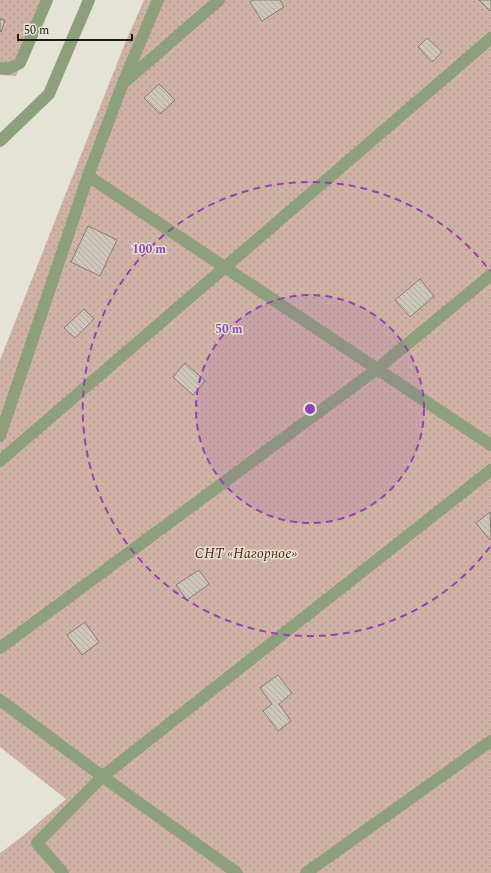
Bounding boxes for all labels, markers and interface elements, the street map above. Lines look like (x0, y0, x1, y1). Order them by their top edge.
scale bar (18, 16, 132, 42)
text: 50 m (24, 21, 49, 40)
text: 100 m (132, 240, 166, 259)
text: 50 m (215, 320, 243, 339)
centre of rings (303, 402, 317, 416)
park label: СНТ «Нагорное» (195, 543, 297, 564)

